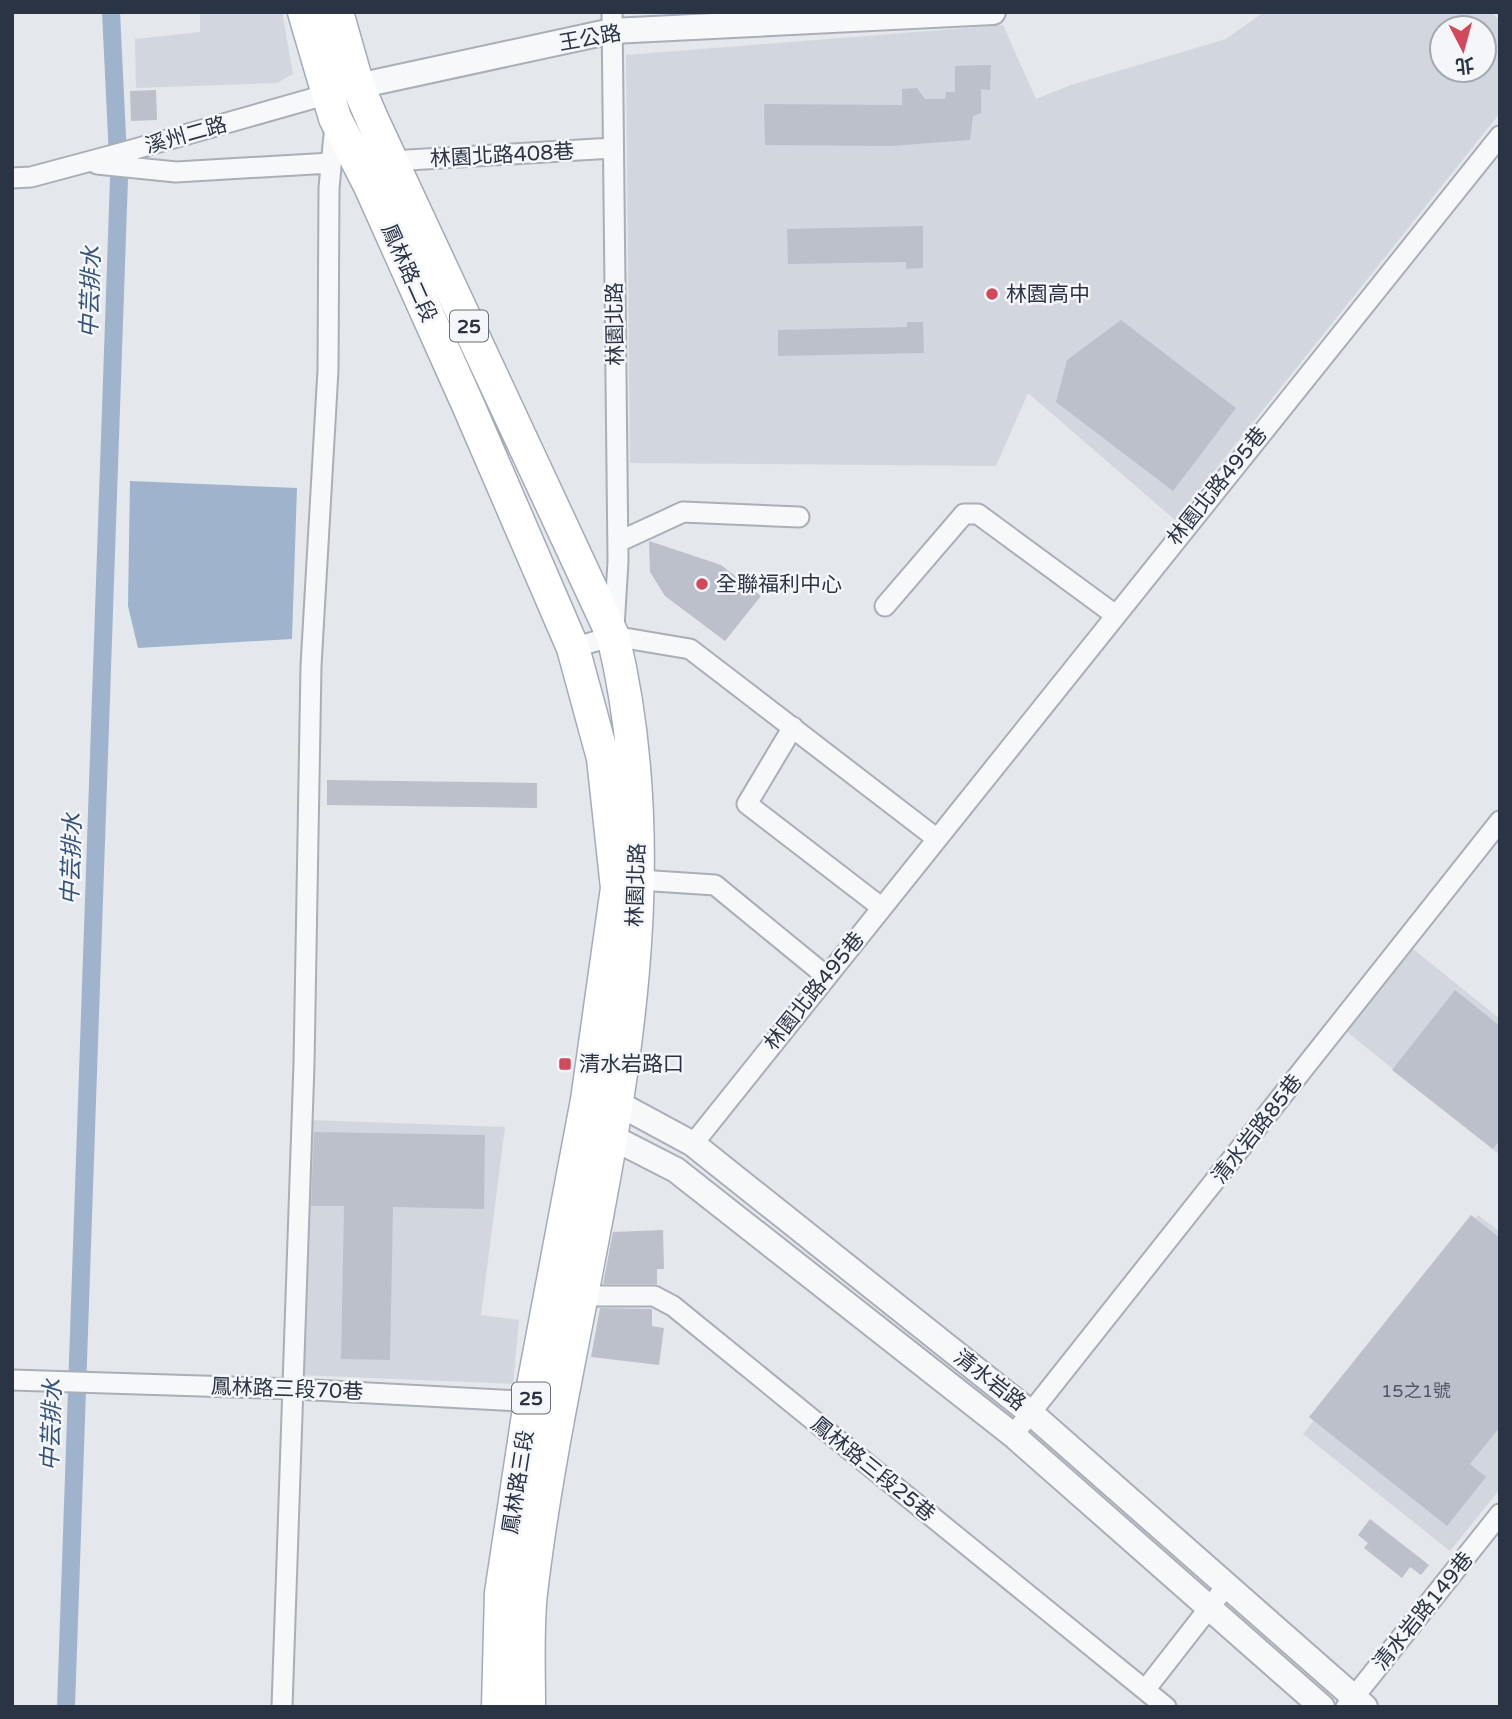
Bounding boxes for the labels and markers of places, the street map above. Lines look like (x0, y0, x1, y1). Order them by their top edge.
place label: 林園高中 (1006, 282, 1090, 307)
marker: 林園高中 (984, 286, 1000, 302)
place label: 全聯福利中心 (716, 572, 842, 597)
marker: 全聯福利中心 (694, 576, 710, 592)
place label: 清水岩路口 (579, 1052, 684, 1077)
marker: 清水岩路口 (557, 1056, 573, 1072)

